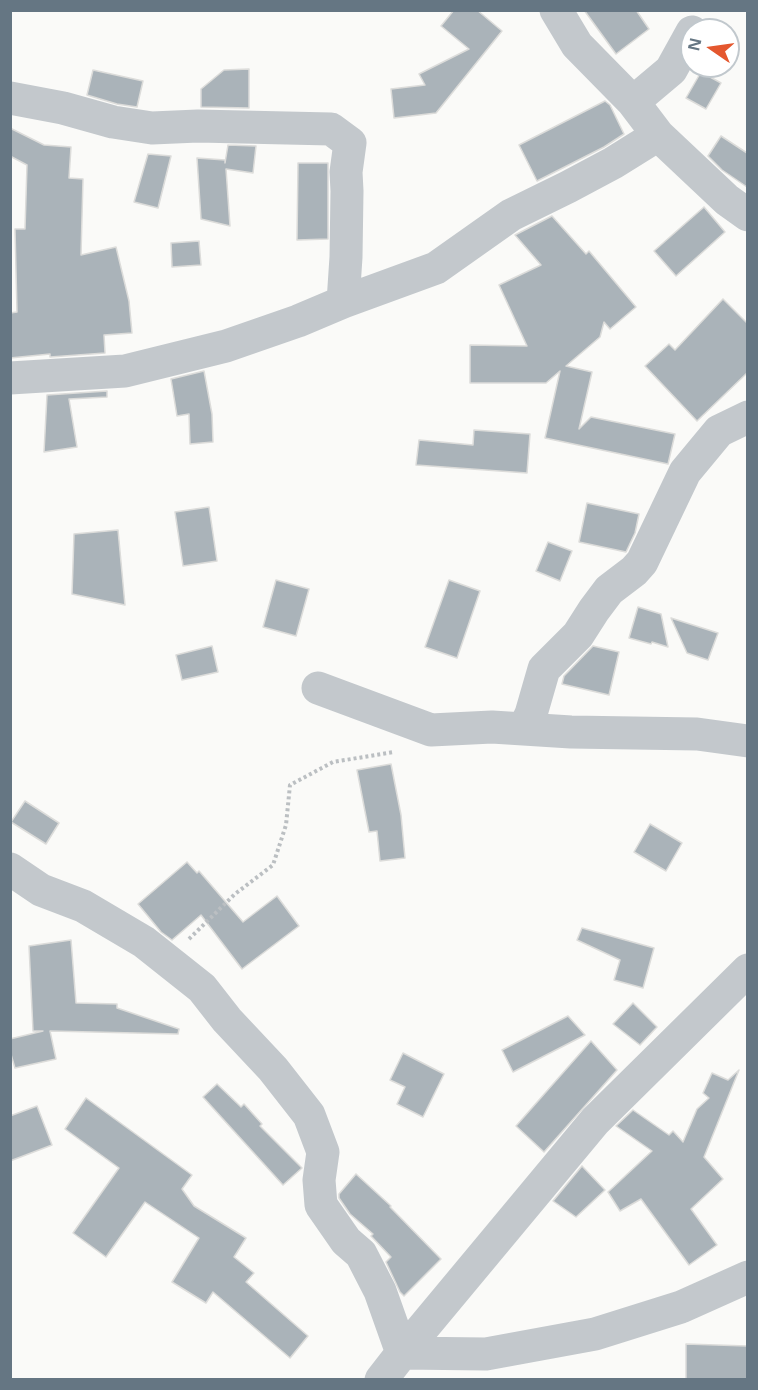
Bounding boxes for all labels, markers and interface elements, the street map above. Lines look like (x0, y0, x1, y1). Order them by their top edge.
north arrow (680, 18, 740, 78)
text: N (682, 36, 707, 53)

